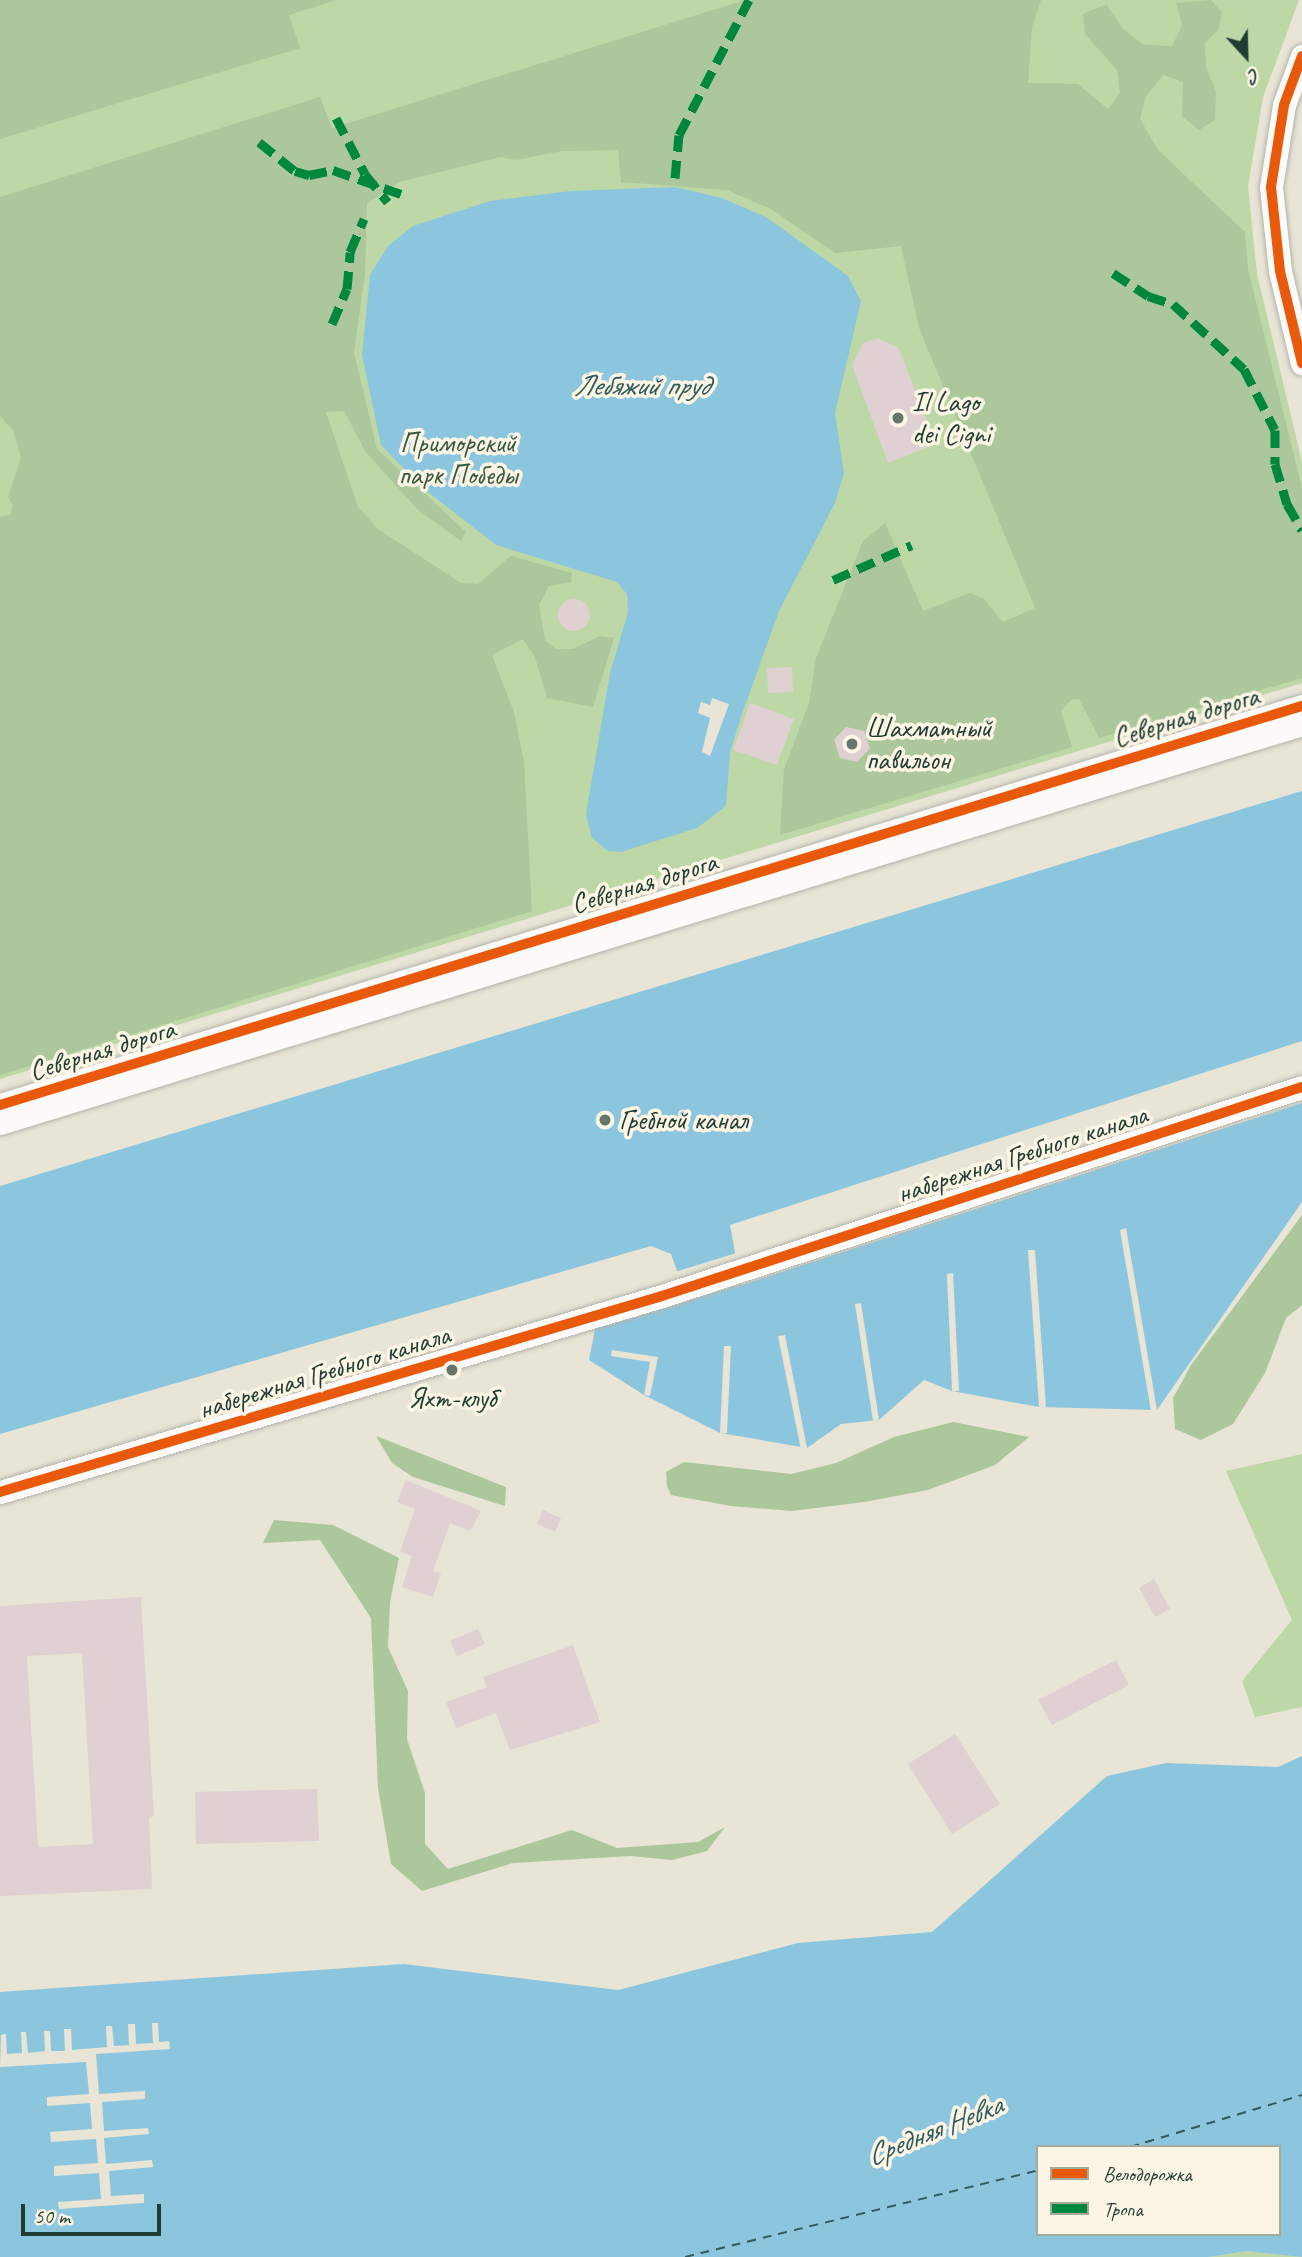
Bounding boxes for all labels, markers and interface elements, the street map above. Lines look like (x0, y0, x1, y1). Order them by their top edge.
north arrow (1211, 21, 1281, 91)
text: С (1245, 63, 1263, 88)
water label: Лебяжий пруд (574, 367, 708, 403)
place label: Il Lago dei Cigni (912, 385, 990, 451)
marker: Il Lago dei Cigni (890, 410, 906, 426)
park label: Приморский парк Победы (399, 426, 517, 492)
street label: Северная дорога (1109, 679, 1263, 755)
place label: Шахматный павильон (866, 711, 992, 777)
marker: Шахматный павильон (844, 736, 860, 752)
street label: Северная дорога (567, 845, 721, 921)
street label: Северная дорога (25, 1012, 179, 1088)
street label: набережная Гребного канала (893, 1098, 1151, 1210)
place label: Гребной канал (619, 1103, 747, 1137)
marker: Гребной канал (597, 1112, 613, 1128)
street label: набережная Гребного канала (195, 1318, 453, 1426)
marker: Яхт-клуб (444, 1362, 460, 1378)
place label: Яхт-клуб (408, 1381, 496, 1415)
water label: Средняя Невка (861, 2087, 1007, 2173)
legend (1036, 2145, 1281, 2236)
text: Велодорожка (1103, 2161, 1192, 2187)
scale bar (24, 2190, 164, 2234)
text: Тропа (1103, 2196, 1143, 2222)
text: 50 m (34, 2203, 70, 2229)

